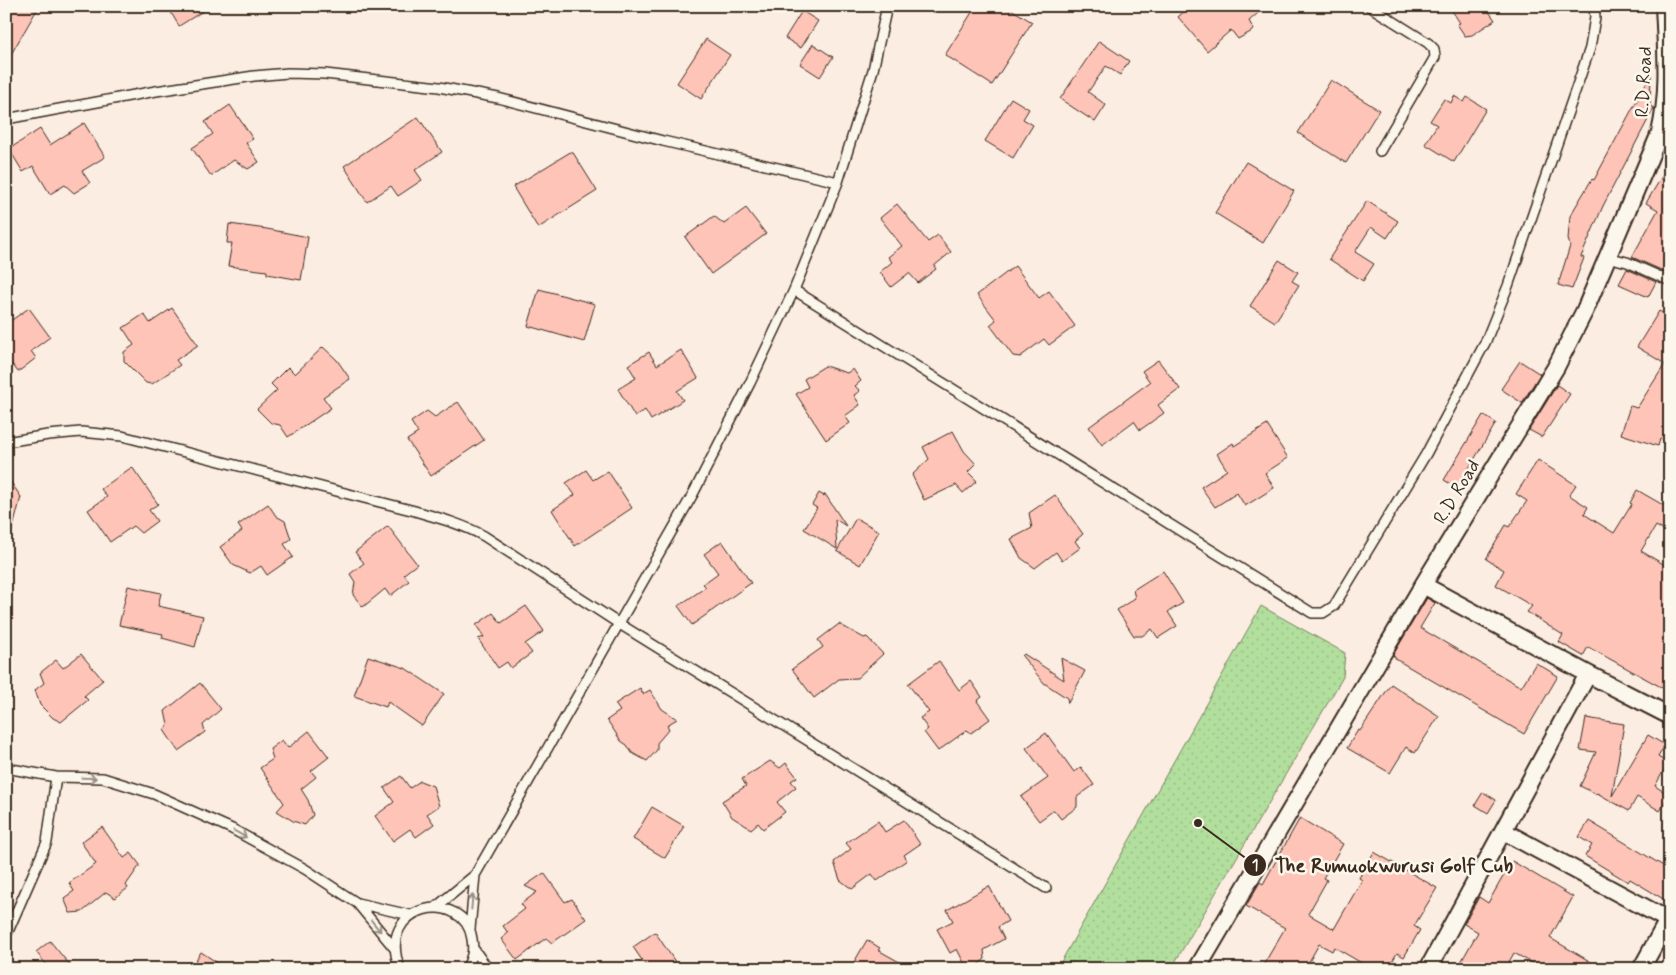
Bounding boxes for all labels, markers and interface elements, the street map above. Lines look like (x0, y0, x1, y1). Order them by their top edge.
street label: R.D Road (1630, 46, 1658, 118)
street label: R.D Road (1428, 455, 1486, 529)
one-way arrow (80, 773, 97, 783)
one-way arrow (233, 829, 248, 839)
callout: The Rumuokwurusi Golf Cub (1243, 847, 1520, 882)
text: The Rumuokwurusi Golf Cub (1275, 853, 1513, 880)
text: 1 (1252, 856, 1258, 876)
one-way arrow (468, 895, 477, 911)
one-way arrow (370, 920, 381, 933)

